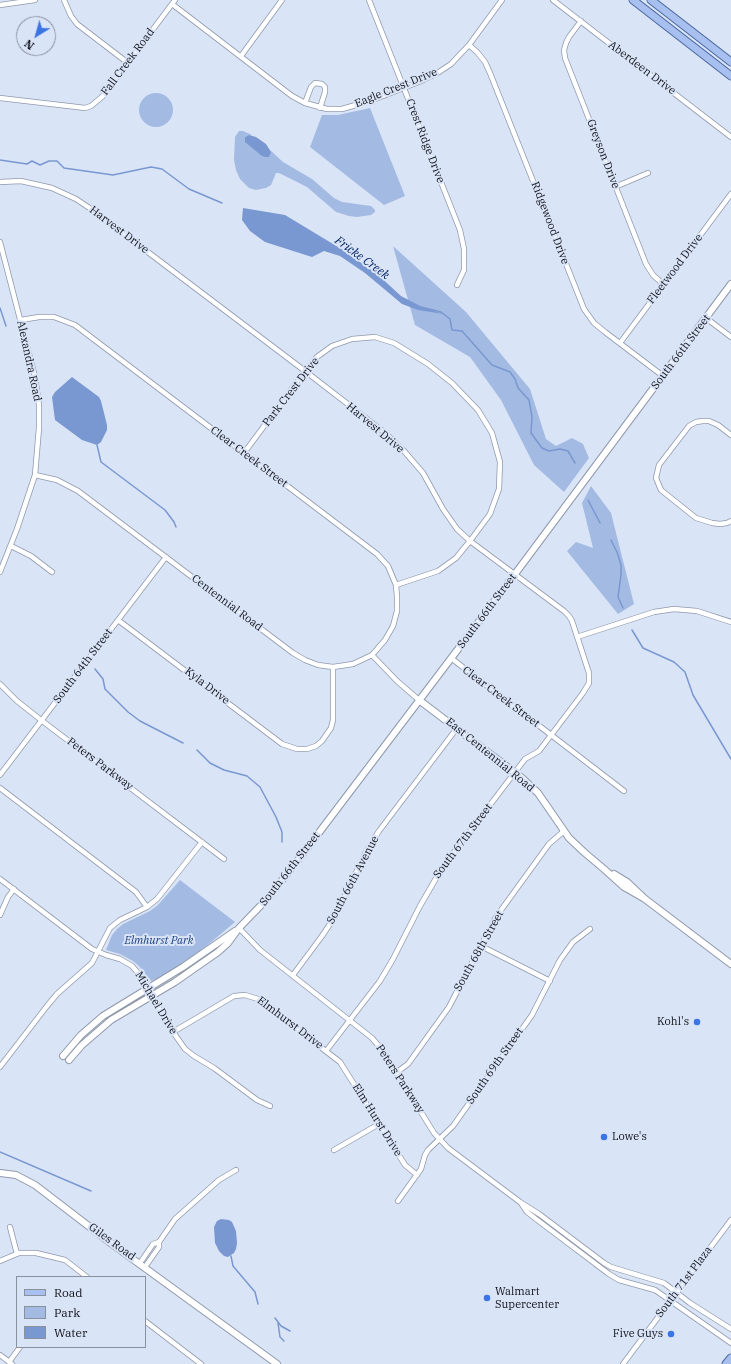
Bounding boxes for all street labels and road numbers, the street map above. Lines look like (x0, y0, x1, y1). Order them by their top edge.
street label: Fall Creek Road (99, 26, 157, 98)
street label: Aberdeen Drive (606, 38, 678, 98)
street label: Eagle Crest Drive (353, 65, 439, 111)
street label: Crest Ridge Drive (403, 97, 447, 185)
street label: Greyson Drive (584, 117, 622, 191)
street label: Ridgewood Drive (528, 180, 572, 266)
street label: Harvest Drive (87, 203, 151, 257)
street label: Fleetwood Drive (644, 232, 706, 306)
street label: South 66th Street (649, 312, 713, 392)
street label: Alexandra Road (14, 319, 44, 403)
street label: Park Crest Drive (260, 355, 322, 429)
street label: Harvest Drive (344, 400, 406, 456)
street label: Clear Creek Street (208, 424, 290, 490)
street label: South 66th Street (455, 571, 519, 651)
street label: Centennial Road (189, 572, 265, 634)
street label: South 64th Street (51, 626, 115, 706)
street label: Clear Creek Street (460, 664, 542, 730)
street label: Kyla Drive (182, 665, 232, 707)
street label: East Centennial Road (443, 715, 537, 795)
street label: Peters Parkway (64, 735, 136, 793)
street label: South 67th Street (431, 801, 495, 881)
street label: South 66th Street (257, 829, 323, 909)
street label: South 66th Avenue (324, 834, 382, 926)
street label: South 68th Street (451, 908, 507, 994)
street label: Michael Drive (132, 969, 180, 1037)
street label: Elmhurst Drive (255, 994, 325, 1052)
street label: South 69th Street (464, 1025, 526, 1107)
street label: Peters Parkway (373, 1042, 427, 1116)
street label: Elm Hurst Drive (349, 1081, 405, 1159)
street label: Giles Road (86, 1221, 138, 1263)
street label: South 71st Plaza (653, 1244, 715, 1320)

